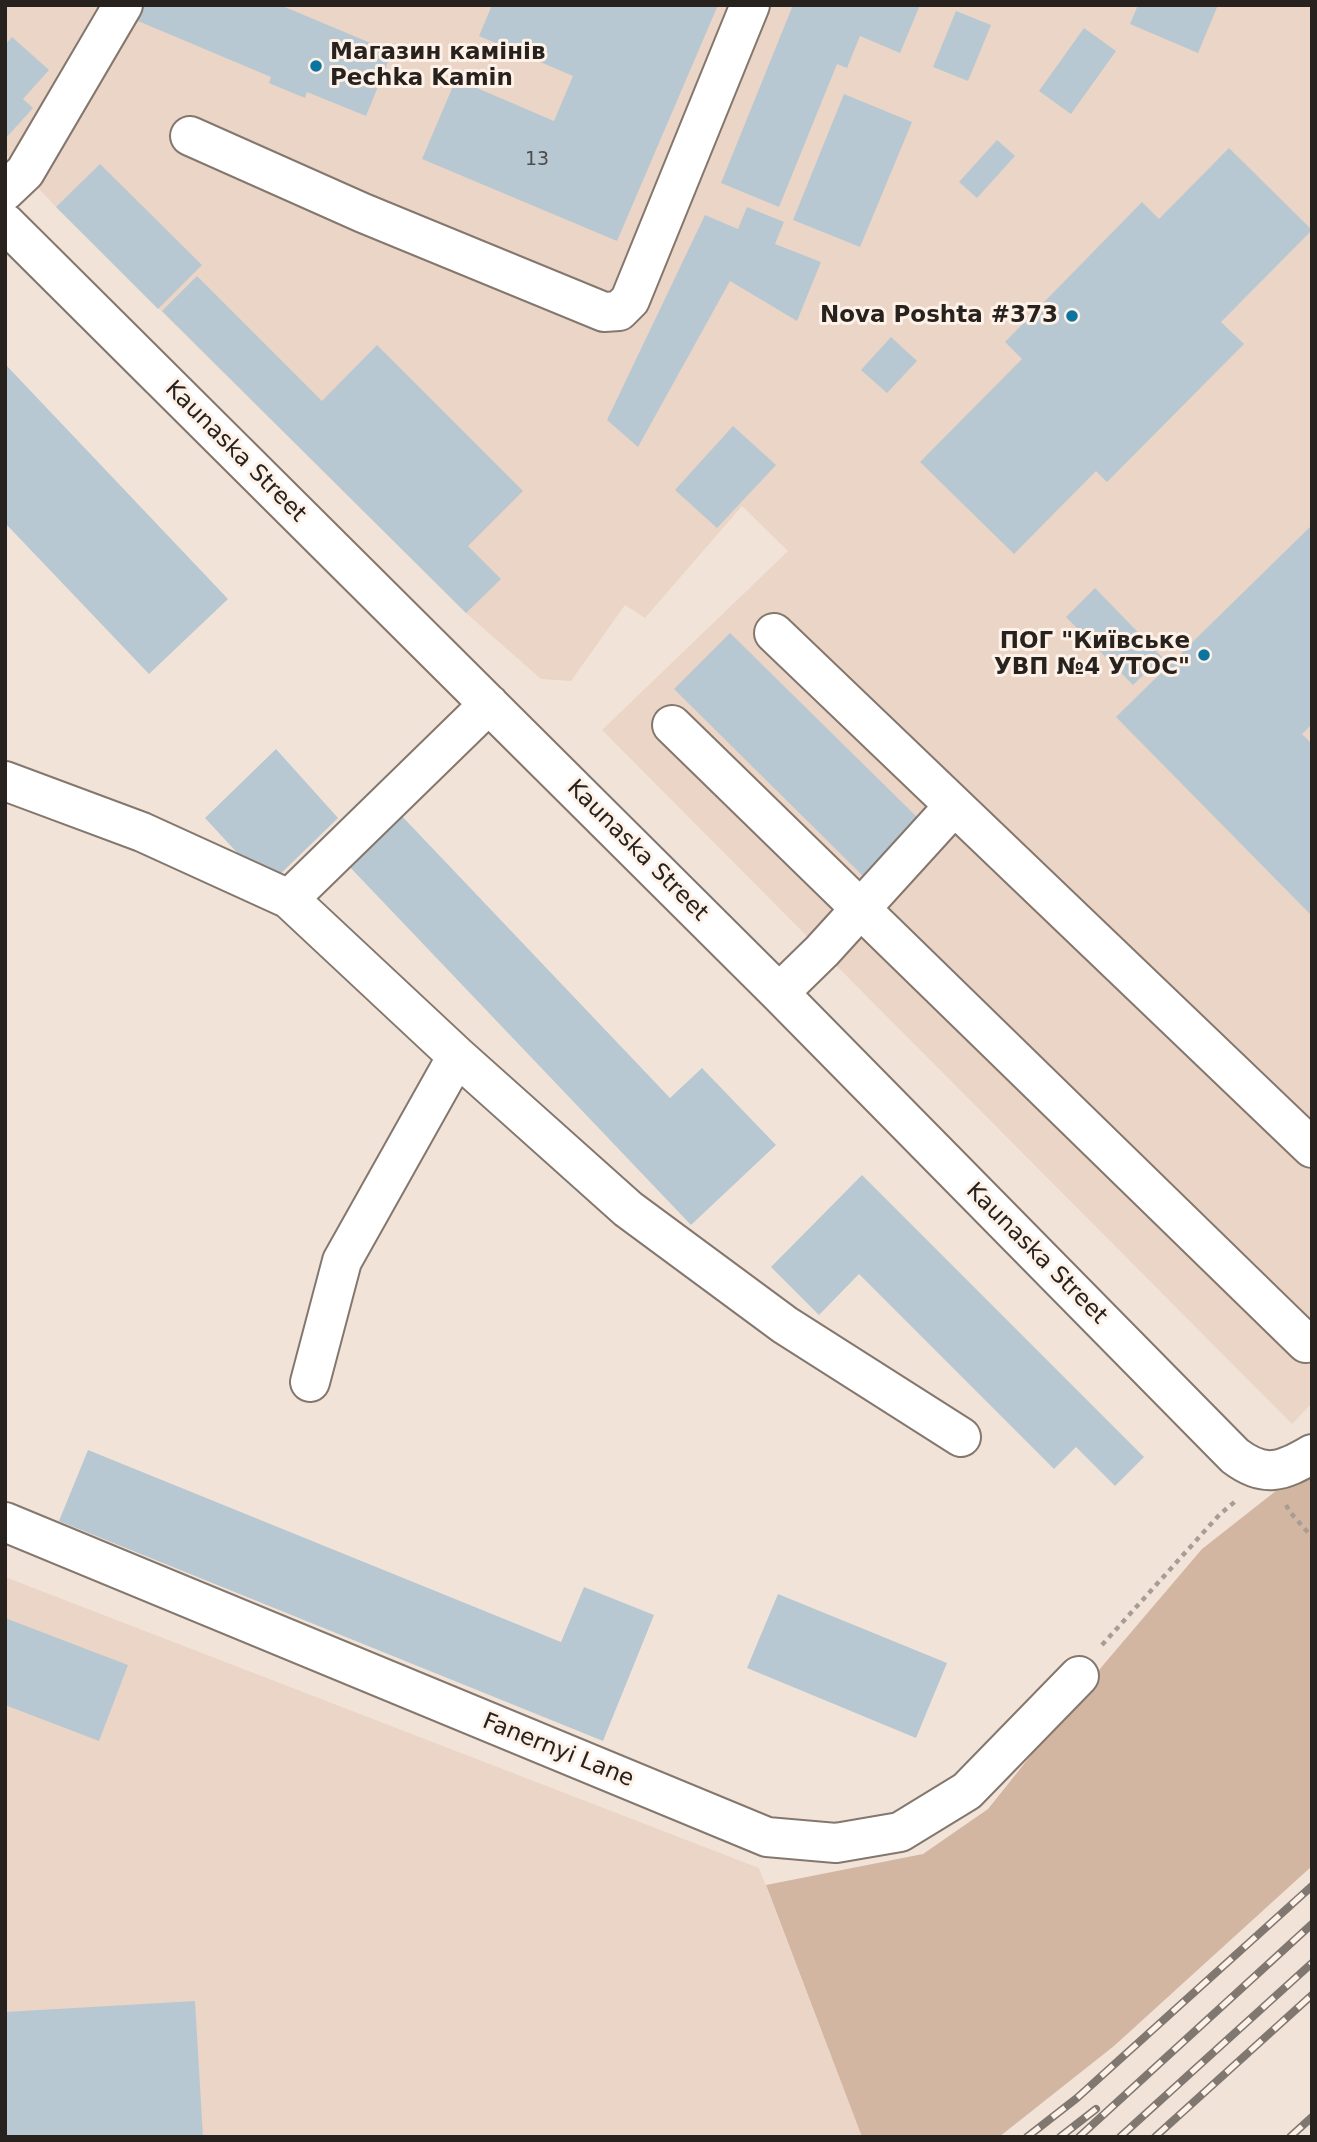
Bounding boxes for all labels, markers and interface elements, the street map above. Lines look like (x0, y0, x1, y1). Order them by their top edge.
place label: Магазин камінів Pechka Kamin (330, 39, 545, 93)
marker: Магазин камінів Pechka Kamin (308, 58, 324, 74)
house number: 13 (525, 149, 549, 171)
place label: Nova Poshta #373 (820, 302, 1058, 330)
marker: Nova Poshta #373 (1064, 308, 1080, 324)
street label: Kaunaska Street (159, 376, 311, 528)
place label: ПОГ "Київське УВП №4 УТОС" (994, 628, 1190, 682)
marker: ПОГ "Київське УВП №4 УТОС" (1196, 647, 1212, 663)
street label: Kaunaska Street (561, 775, 713, 927)
street label: Kaunaska Street (960, 1178, 1112, 1330)
street label: Fanernyi Lane (478, 1708, 638, 1794)

